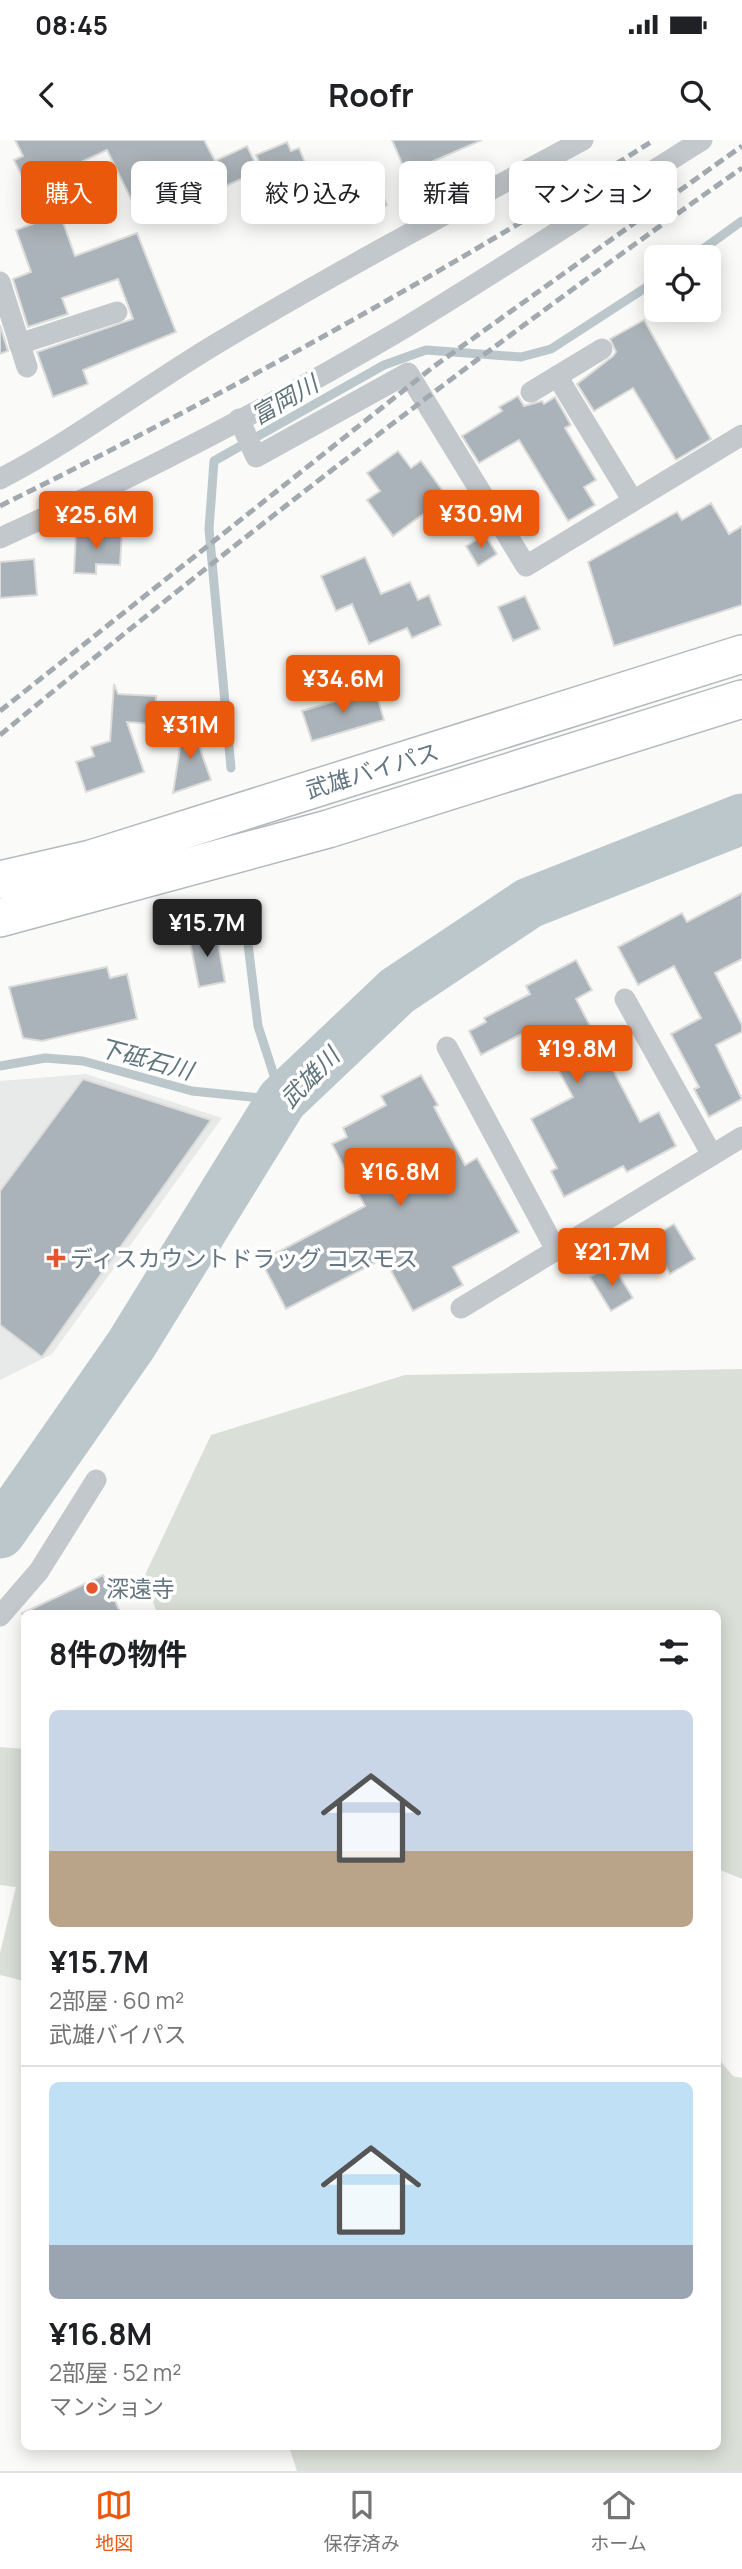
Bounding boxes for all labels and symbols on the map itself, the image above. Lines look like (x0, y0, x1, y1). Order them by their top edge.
water label: 富岡川 (245, 365, 326, 431)
pin: ¥30.9M (424, 490, 538, 550)
pin: ¥25.6M (39, 492, 153, 551)
pin: ¥34.6M (286, 656, 400, 715)
pin: ¥31M (149, 702, 231, 761)
street label: 武雄バイパス (302, 735, 442, 805)
pin: ¥15.7M (150, 900, 264, 959)
pin: ¥19.8M (520, 1026, 634, 1085)
water label: 下砥石川 (95, 1030, 200, 1087)
water label: 武雄川 (272, 1037, 348, 1114)
pin: ¥16.8M (343, 1149, 457, 1208)
pin: ¥21.7M (555, 1228, 669, 1288)
place label: ディスカウントドラッグ コスモス (70, 1242, 418, 1274)
marker: ディスカウントドラッグ コスモス (48, 1250, 64, 1266)
place label: 深遠寺 (106, 1572, 175, 1604)
marker: 深遠寺 (84, 1580, 100, 1596)

